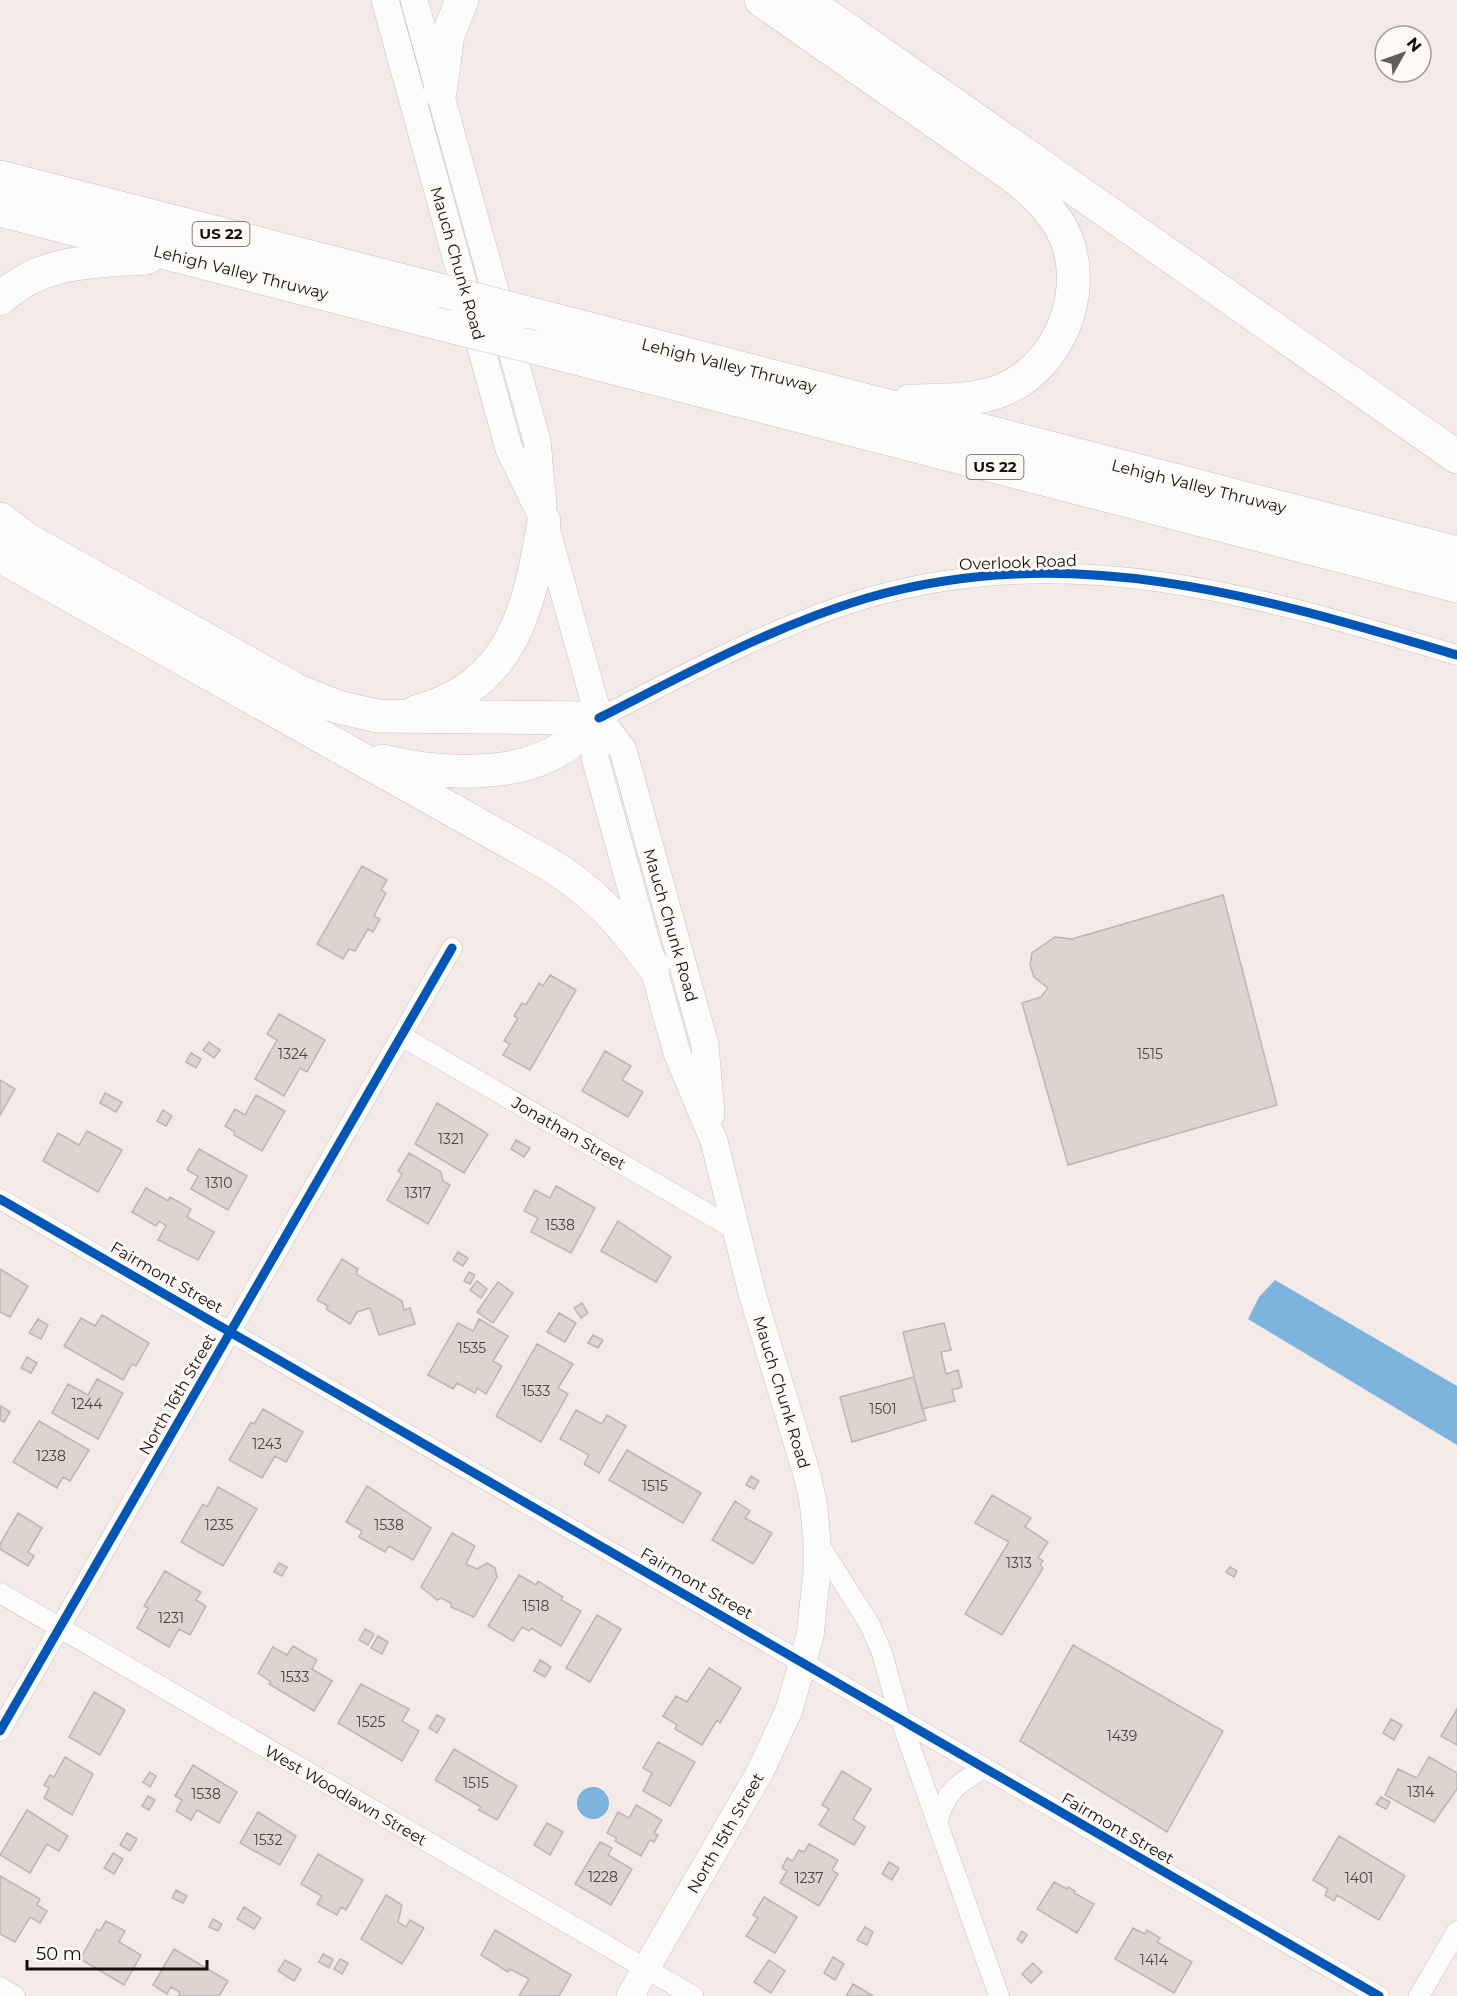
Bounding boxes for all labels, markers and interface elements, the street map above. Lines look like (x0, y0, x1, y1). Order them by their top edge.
north arrow (1373, 24, 1433, 84)
text: N (1403, 34, 1426, 56)
street label: Mauch Chunk Road (427, 184, 489, 342)
road number: US 22 (192, 222, 250, 246)
street label: Lehigh Valley Thruway (151, 242, 331, 303)
street label: Lehigh Valley Thruway (639, 335, 819, 396)
road number: US 22 (966, 455, 1024, 479)
street label: Lehigh Valley Thruway (1109, 456, 1289, 517)
street label: Overlook Road (959, 551, 1077, 574)
street label: Mauch Chunk Road (640, 846, 702, 1004)
house number: 1324 (278, 1045, 309, 1063)
house number: 1515 (1137, 1045, 1163, 1063)
street label: Jonathan Street (508, 1093, 630, 1174)
house number: 1321 (438, 1130, 464, 1148)
house number: 1310 (205, 1174, 233, 1192)
house number: 1317 (405, 1184, 431, 1202)
house number: 1538 (545, 1216, 575, 1234)
street label: Fairmont Street (107, 1238, 227, 1318)
street label: Mauch Chunk Road (749, 1313, 814, 1471)
street label: North 16th Street (135, 1330, 220, 1458)
house number: 1535 (458, 1339, 486, 1357)
house number: 1533 (522, 1382, 550, 1400)
house number: 1244 (71, 1395, 103, 1413)
house number: 1501 (869, 1400, 897, 1418)
house number: 1243 (252, 1435, 282, 1453)
house number: 1238 (36, 1447, 66, 1465)
house number: 1515 (642, 1477, 668, 1495)
house number: 1235 (205, 1516, 233, 1534)
house number: 1538 (374, 1516, 404, 1534)
street label: Fairmont Street (637, 1544, 757, 1624)
house number: 1313 (1006, 1554, 1032, 1572)
house number: 1518 (523, 1597, 550, 1615)
house number: 1231 (158, 1609, 184, 1627)
house number: 1533 (281, 1668, 309, 1686)
house number: 1525 (357, 1713, 385, 1731)
house number: 1439 (1107, 1727, 1137, 1745)
street label: West Woodlawn Street (261, 1741, 431, 1850)
street label: North 15th Street (683, 1769, 768, 1897)
house number: 1515 (463, 1774, 489, 1792)
house number: 1314 (1407, 1783, 1435, 1801)
house number: 1538 (191, 1785, 221, 1803)
street label: Fairmont Street (1058, 1789, 1178, 1869)
house number: 1532 (254, 1831, 282, 1849)
house number: 1228 (588, 1868, 618, 1886)
house number: 1237 (795, 1869, 823, 1887)
house number: 1401 (1345, 1869, 1373, 1887)
scale bar (27, 1933, 207, 1971)
text: 50 m (36, 1943, 82, 1965)
house number: 1414 (1140, 1951, 1169, 1969)

